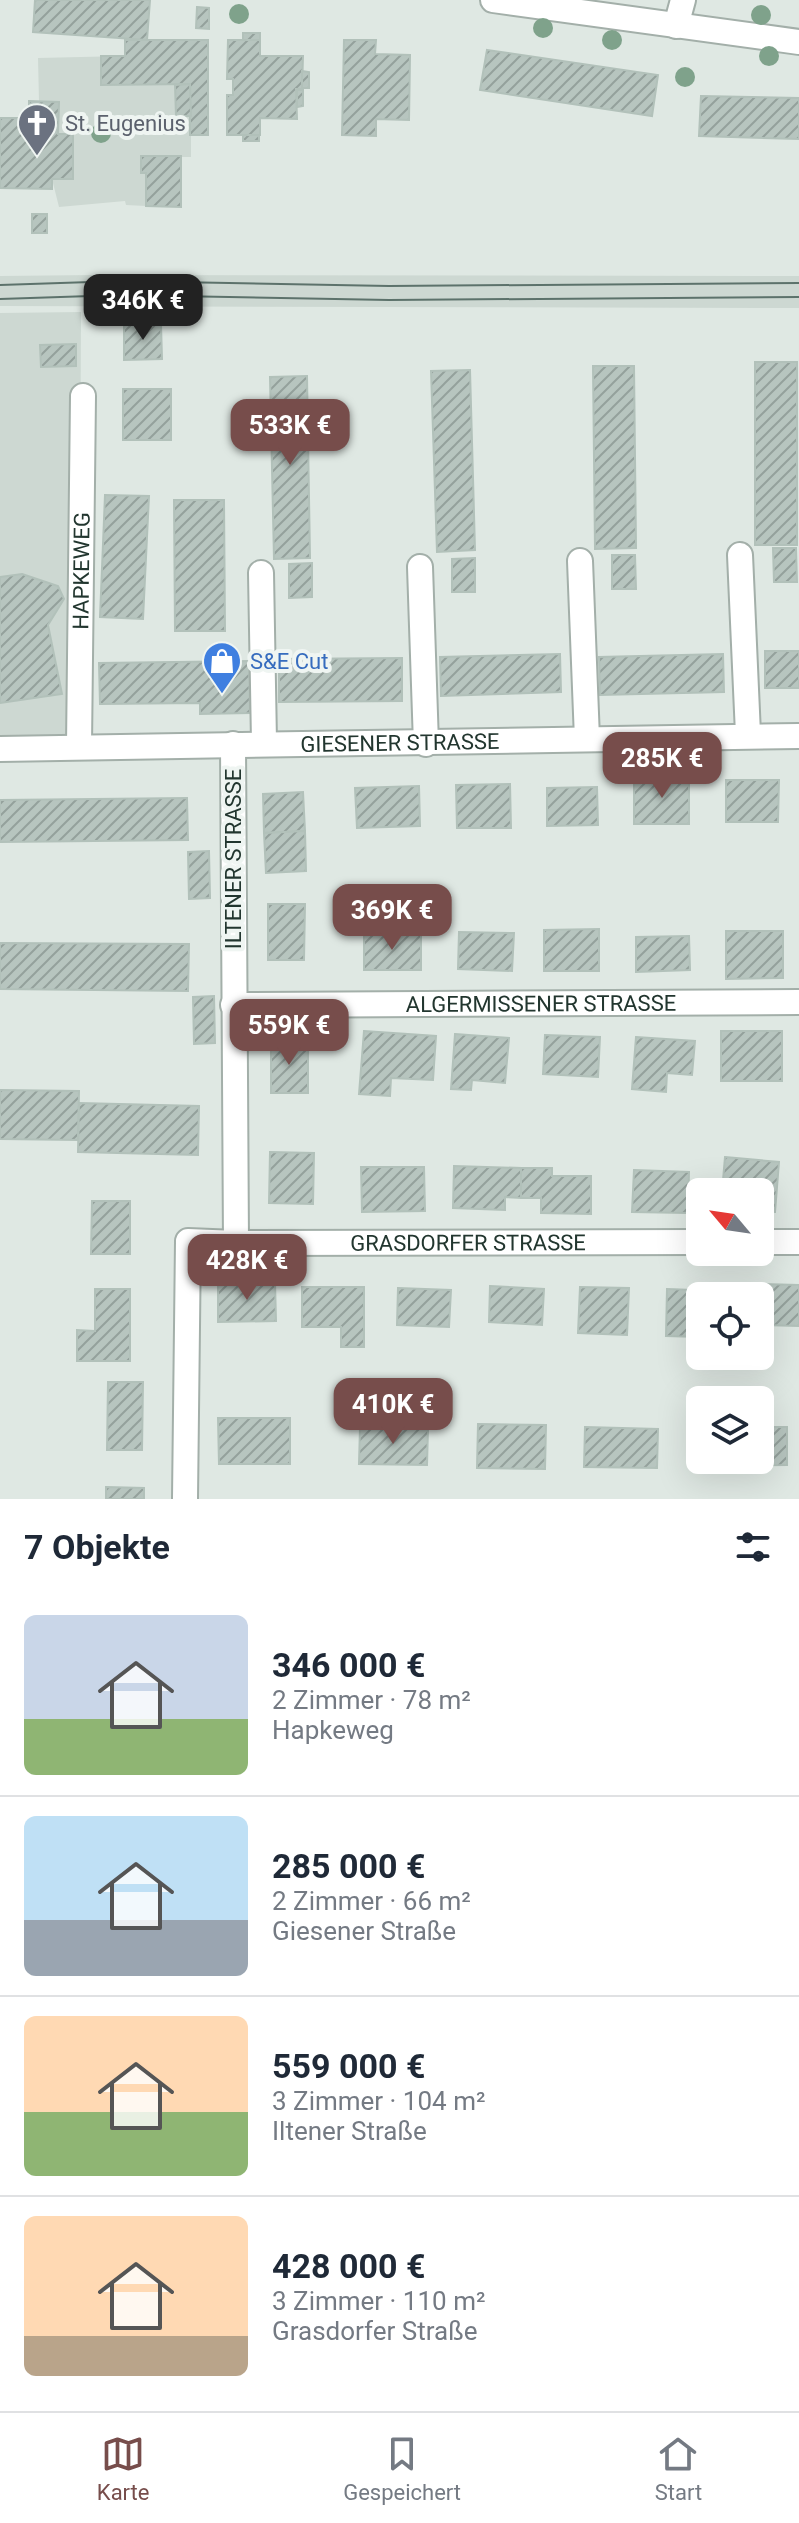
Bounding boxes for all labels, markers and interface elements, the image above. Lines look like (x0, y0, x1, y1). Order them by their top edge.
church icon: St. Eugenius (16, 102, 58, 157)
place label: St. Eugenius (65, 111, 186, 136)
pin: 346K € (78, 274, 208, 342)
text: 346K € (102, 285, 184, 315)
pin: 533K € (225, 399, 355, 467)
text: 533K € (249, 410, 331, 440)
street label: HAPKEWEG (68, 512, 95, 630)
shop icon: S&E Cut (201, 640, 243, 695)
place label: S&E Cut (250, 649, 328, 674)
street label: GIESENER STRASSE (300, 729, 500, 757)
pin: 285K € (597, 732, 727, 800)
text: 285K € (621, 743, 703, 773)
street label: ILTENER STRASSE (221, 769, 246, 949)
pin: 369K € (327, 884, 457, 952)
text: 369K € (351, 895, 433, 925)
street label: ALGERMISSENER STRASSE (406, 991, 676, 1017)
pin: 559K € (224, 999, 354, 1067)
text: 559K € (248, 1010, 330, 1040)
north arrow (686, 1178, 774, 1266)
map controls (686, 1178, 774, 1474)
street label: GRASDORFER STRASSE (350, 1230, 586, 1256)
pin: 428K € (182, 1234, 312, 1302)
text: 428K € (206, 1245, 288, 1275)
button: locate (686, 1282, 774, 1370)
pin: 410K € (328, 1378, 458, 1446)
button: layers (686, 1386, 774, 1474)
text: 410K € (352, 1389, 434, 1419)
icon: filters (731, 1525, 775, 1569)
text: 7 Objekte (24, 1527, 170, 1567)
text: 346 000 € (272, 1645, 425, 1685)
icon: home (88, 1647, 184, 1743)
text: 2 Zimmer · 78 m² (272, 1685, 471, 1715)
text: Hapkeweg (272, 1715, 394, 1745)
text: 285 000 € (272, 1846, 425, 1886)
icon: home (88, 1848, 184, 1944)
text: 2 Zimmer · 66 m² (272, 1886, 471, 1916)
text: Giesener Straße (272, 1916, 456, 1946)
text: 559 000 € (272, 2046, 425, 2086)
icon: home (88, 2048, 184, 2144)
text: 3 Zimmer · 104 m² (272, 2086, 485, 2116)
text: Iltener Straße (272, 2116, 427, 2146)
text: 428 000 € (272, 2246, 425, 2286)
icon: home (88, 2248, 184, 2344)
text: 3 Zimmer · 110 m² (272, 2286, 485, 2316)
text: Grasdorfer Straße (272, 2316, 478, 2346)
tab: Karte (97, 2432, 149, 2505)
tab: Gespeichert (343, 2432, 461, 2505)
tab: Start (655, 2432, 702, 2505)

